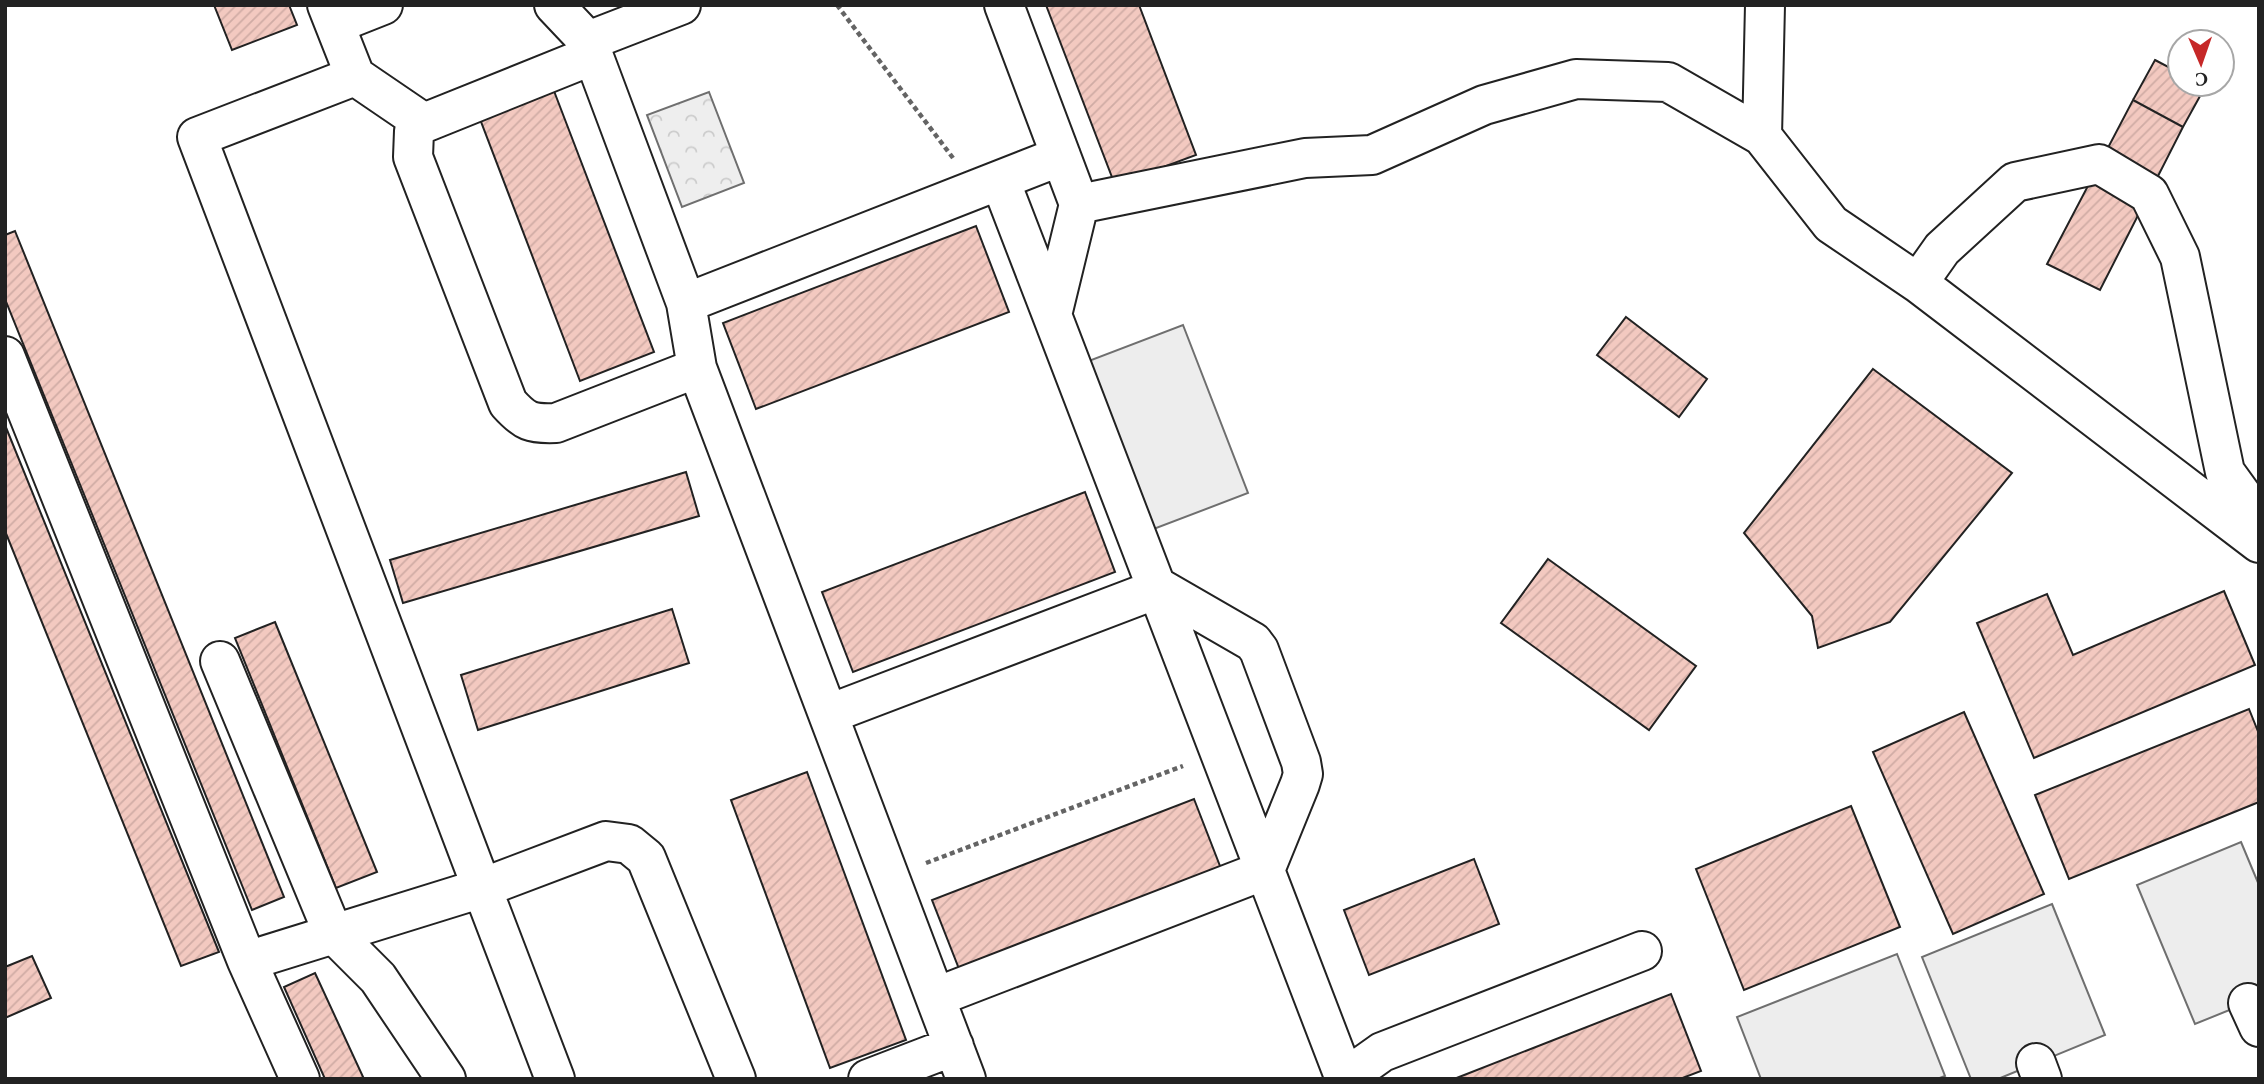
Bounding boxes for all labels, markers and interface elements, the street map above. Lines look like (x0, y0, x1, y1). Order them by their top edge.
north arrow (2166, 28, 2236, 98)
text: С (2194, 64, 2209, 93)

